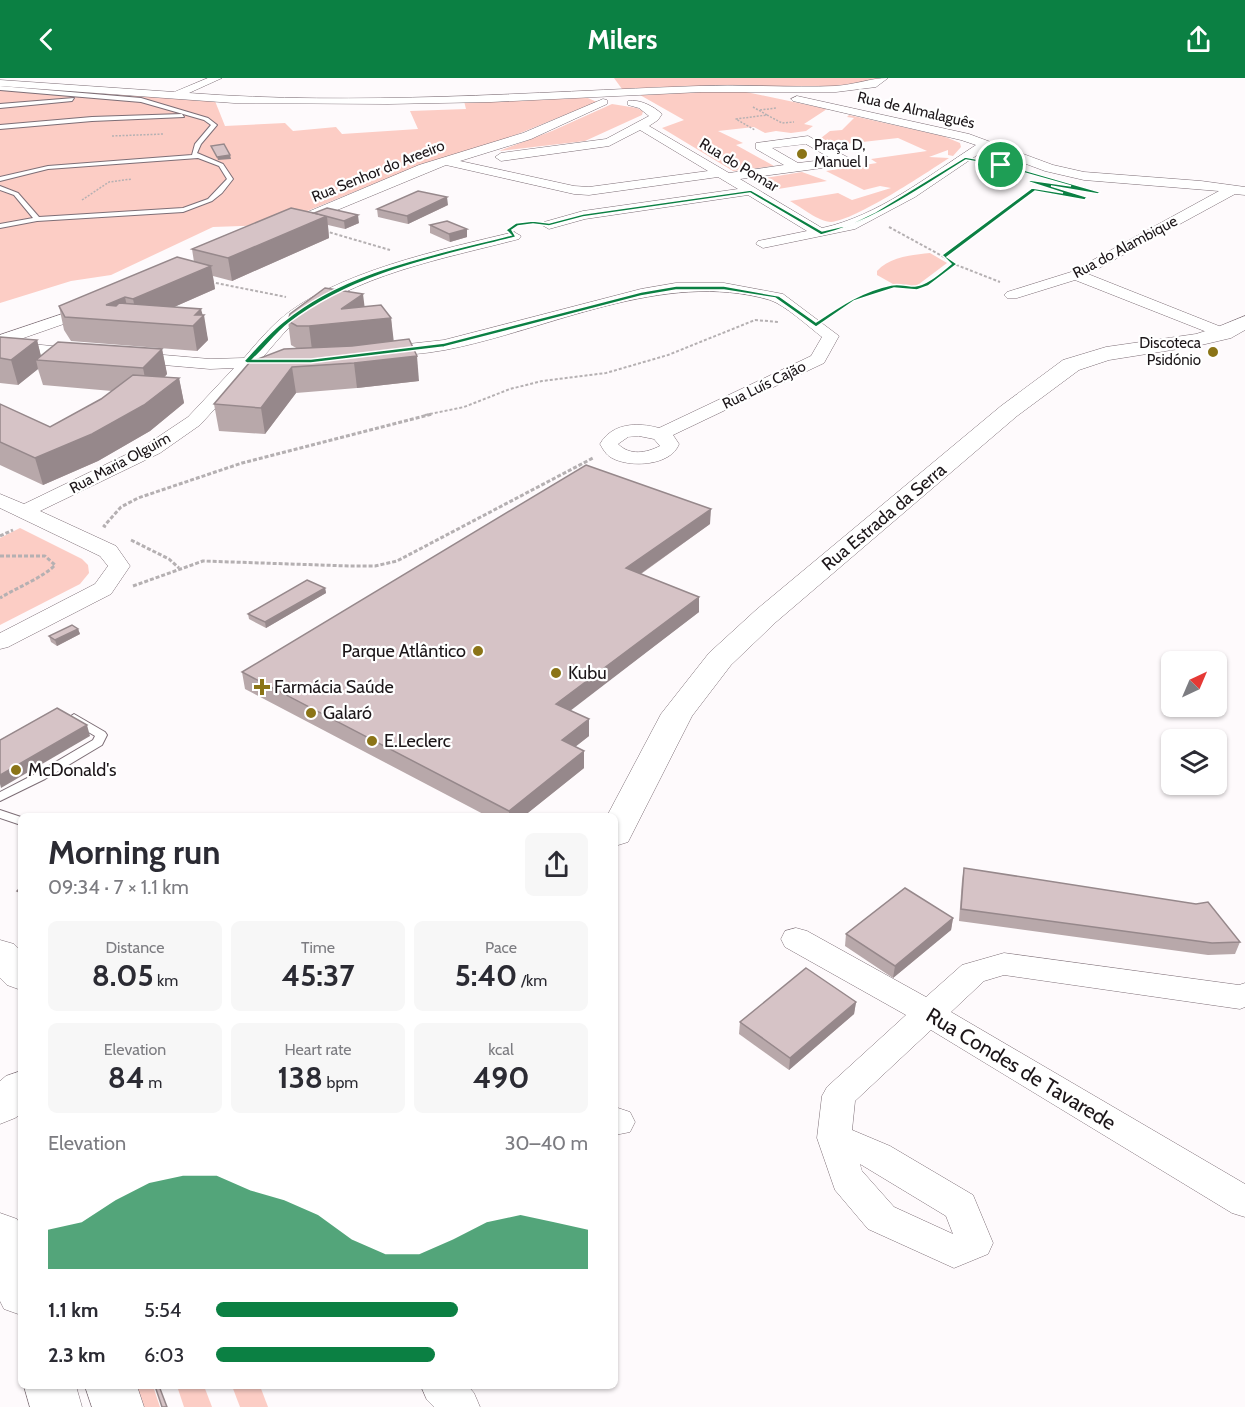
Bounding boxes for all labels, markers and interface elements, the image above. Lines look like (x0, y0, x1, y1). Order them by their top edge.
icon: back (30, 23, 63, 56)
text: Milers (588, 23, 657, 56)
icon: share (1182, 23, 1215, 56)
street label: Rua de Almalaguês (856, 88, 976, 132)
street label: Rua do Pomar (696, 134, 782, 196)
street label: Rua Senhor do Areeiro (309, 136, 447, 206)
place label: Praça D, Manuel I (814, 136, 868, 171)
pin (975, 139, 1026, 190)
marker: Praça D, Manuel I (795, 147, 809, 161)
icon: arrive (984, 148, 1017, 181)
street label: Rua do Alambique (1070, 212, 1181, 282)
place label: Discoteca Psidónio (1139, 334, 1202, 369)
marker: Discoteca Psidónio (1206, 345, 1220, 359)
street label: Rua Luís Cajão (719, 357, 809, 413)
street label: Rua Maria Olguim (66, 429, 174, 497)
street label: Rua Estrada da Serra (817, 458, 951, 575)
place label: Parque Atlântico (342, 640, 466, 662)
marker: Parque Atlântico (471, 644, 485, 658)
north arrow (1161, 651, 1227, 717)
map controls (1161, 651, 1227, 795)
place label: Kubu (568, 662, 607, 684)
marker: Kubu (549, 666, 563, 680)
place label: Farmácia Saúde (274, 676, 394, 698)
marker: Farmácia Saúde (255, 680, 269, 694)
place label: Galaró (323, 702, 372, 724)
marker: Galaró (304, 706, 318, 720)
button: layers (1161, 729, 1227, 795)
place label: E.Leclerc (384, 730, 451, 752)
marker: E.Leclerc (365, 734, 379, 748)
place label: McDonald's (28, 759, 116, 781)
marker: McDonald's (9, 763, 23, 777)
text: Morning run (48, 832, 220, 872)
button: share (525, 833, 588, 896)
text: 09:34 · 7 × 1.1 km (48, 875, 189, 899)
text: Distance (106, 938, 164, 957)
text: Time (301, 938, 335, 957)
text: Pace (485, 938, 517, 957)
text: 8.05 (92, 957, 154, 994)
text: 45:37 (282, 957, 354, 994)
text: 5:40 (455, 957, 517, 994)
text: km (154, 971, 178, 990)
text: /km (517, 971, 547, 990)
street label: Rua Condes de Tavarede (922, 1002, 1121, 1135)
text: Elevation (104, 1040, 166, 1059)
text: Heart rate (285, 1040, 351, 1059)
text: kcal (488, 1040, 514, 1059)
text: 84 (108, 1059, 145, 1096)
text: 138 (278, 1059, 323, 1096)
text: 490 (473, 1059, 529, 1096)
text: m (145, 1073, 162, 1092)
text: bpm (323, 1073, 358, 1092)
text: Elevation (48, 1131, 126, 1155)
text: 30–40 m (505, 1131, 588, 1155)
text: 1.1 km (48, 1298, 98, 1322)
text: 5:54 (144, 1298, 181, 1322)
text: 2.3 km (48, 1343, 105, 1367)
text: 6:03 (144, 1343, 184, 1367)

